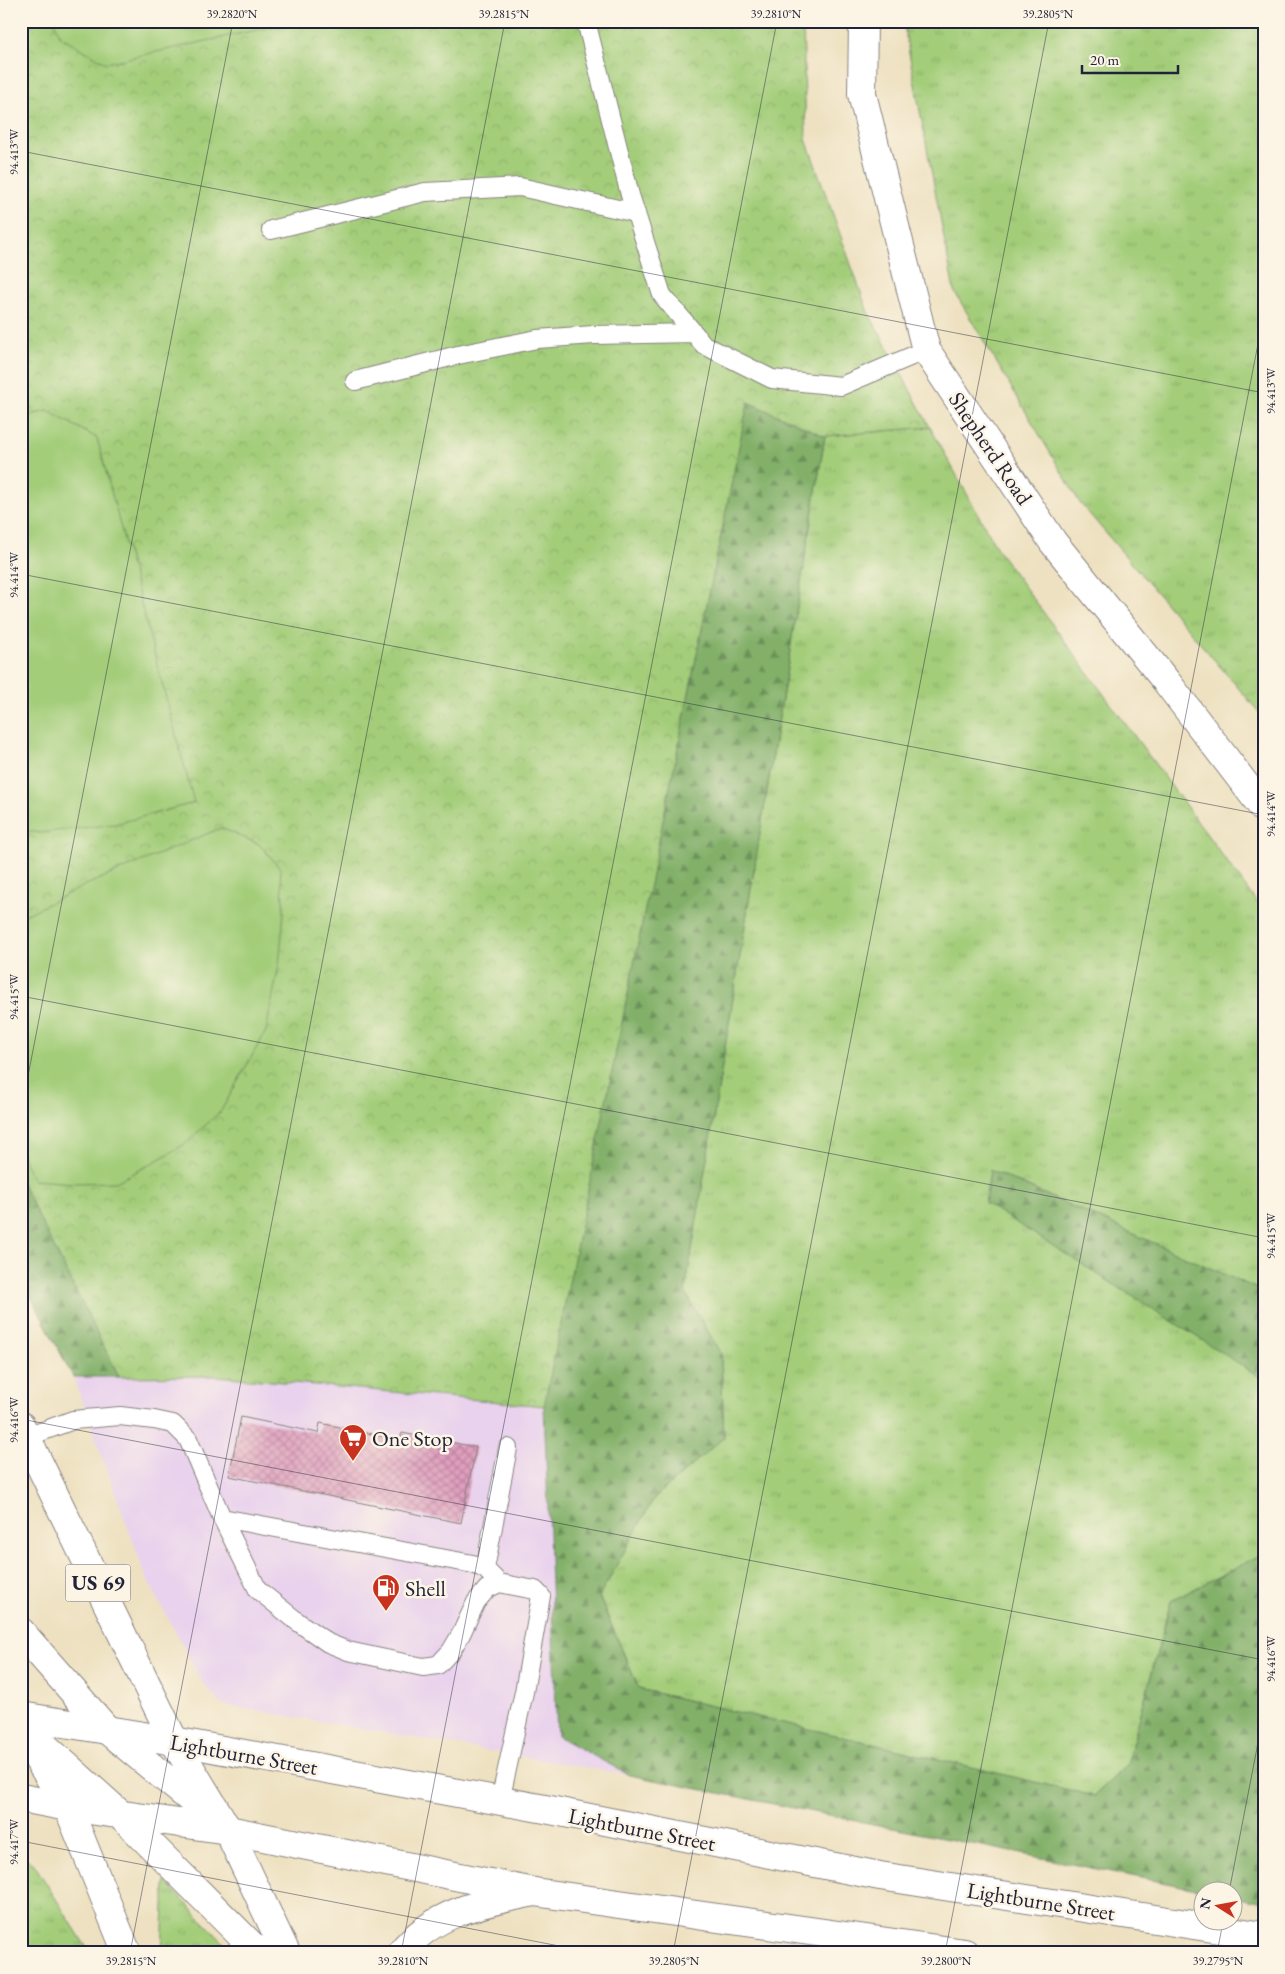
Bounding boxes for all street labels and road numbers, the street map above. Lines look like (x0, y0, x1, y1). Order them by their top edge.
street label: Shepherd Road (942, 386, 1039, 511)
road number: US 69 (66, 1565, 130, 1602)
street label: Lightburne Street (168, 1727, 320, 1782)
street label: Lightburne Street (566, 1801, 718, 1858)
street label: Lightburne Street (965, 1875, 1117, 1928)

